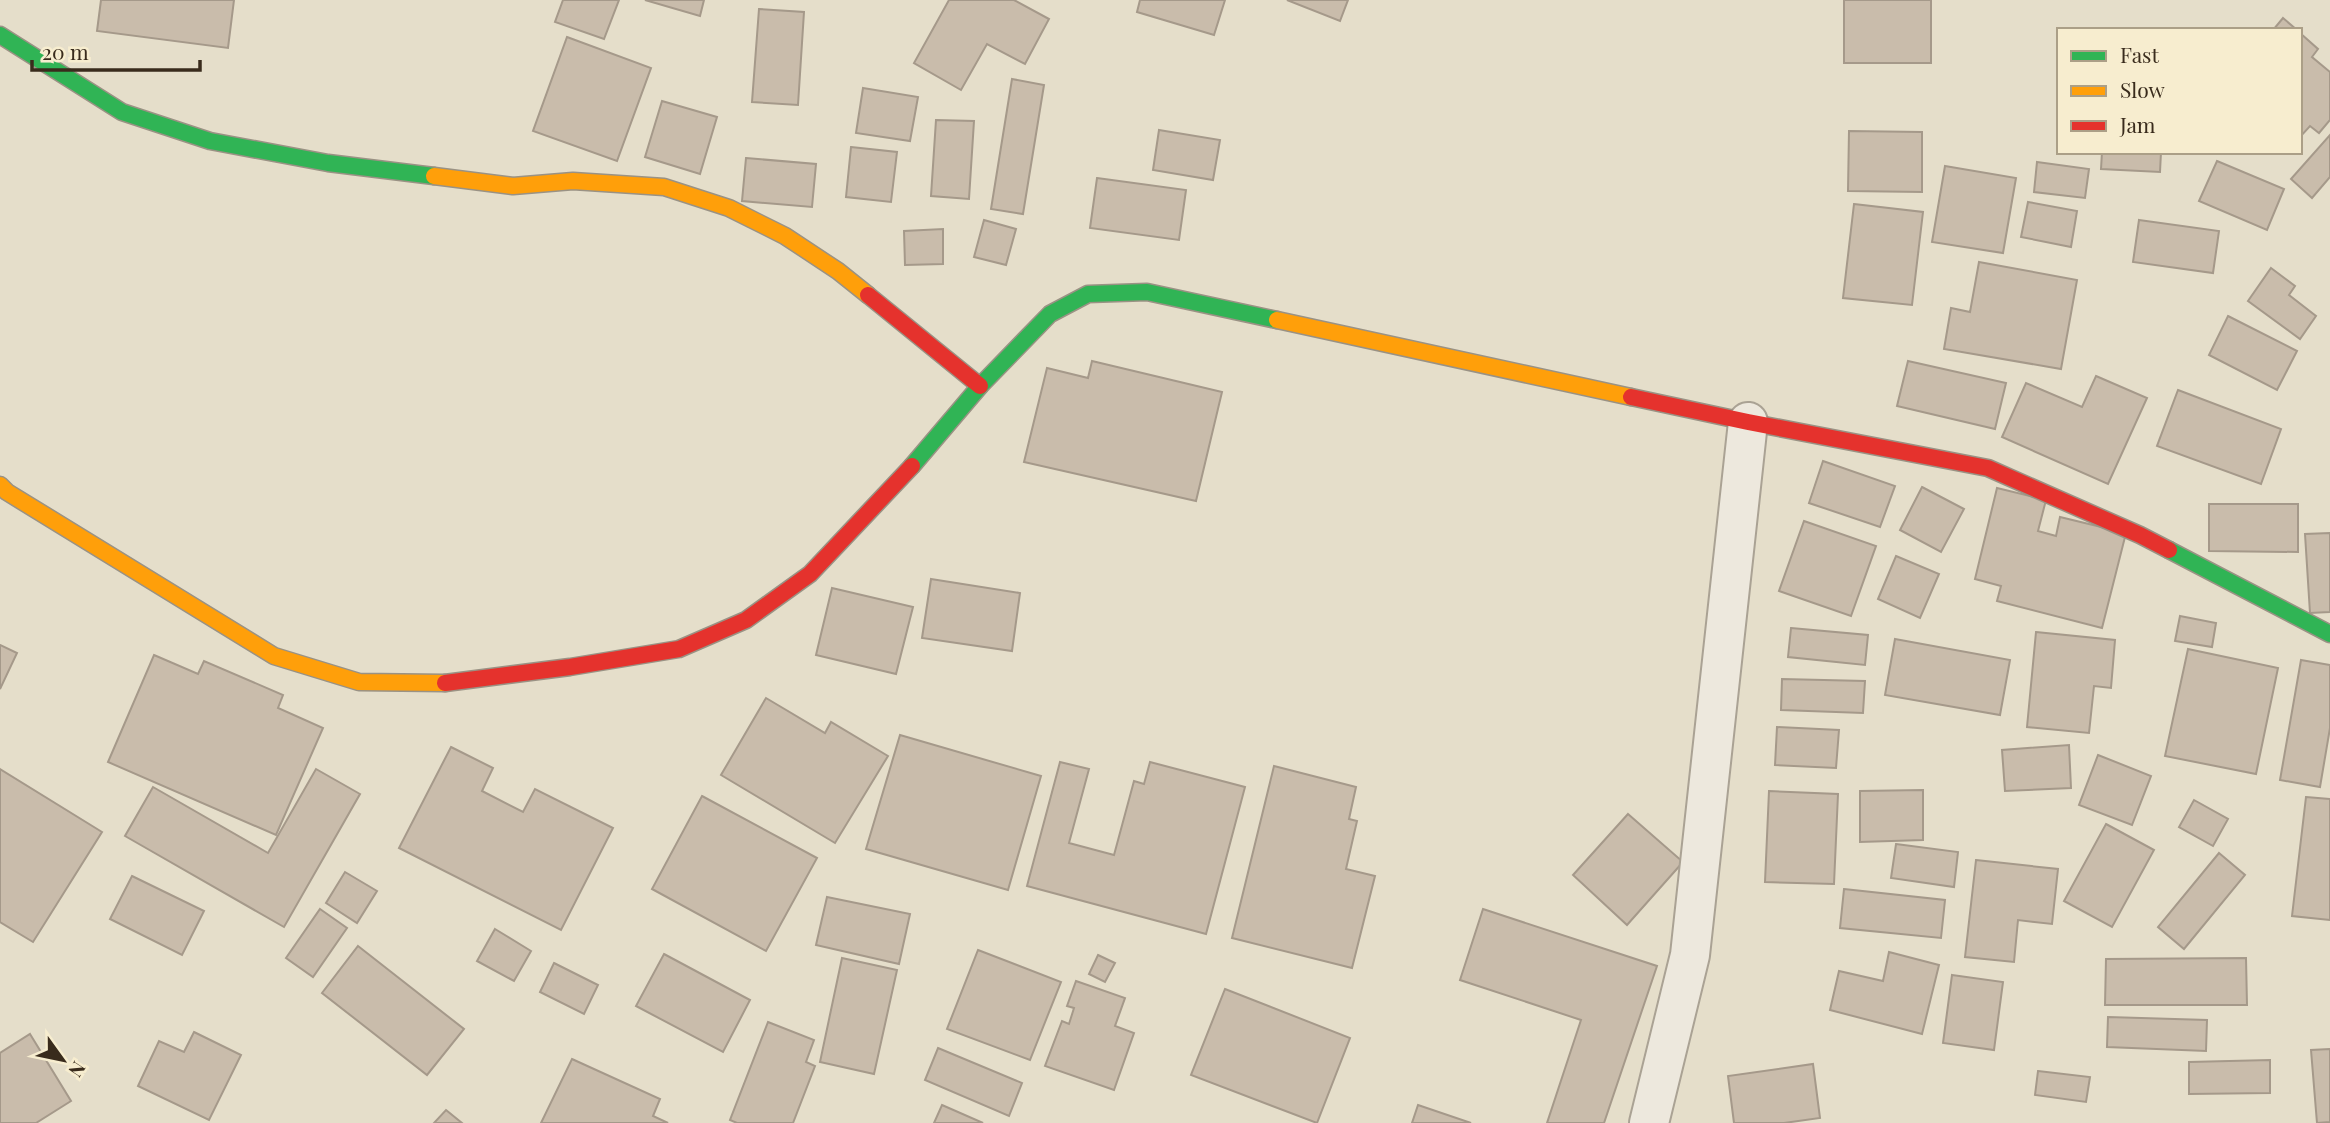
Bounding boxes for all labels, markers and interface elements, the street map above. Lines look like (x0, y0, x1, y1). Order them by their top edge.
scale bar (32, 28, 200, 72)
legend (2057, 28, 2302, 154)
text: 20 m (42, 37, 89, 65)
text: Fast (2120, 40, 2159, 68)
text: Slow (2120, 75, 2165, 103)
text: Jam (2119, 110, 2156, 138)
north arrow (28, 1025, 98, 1095)
text: N (63, 1057, 93, 1083)

